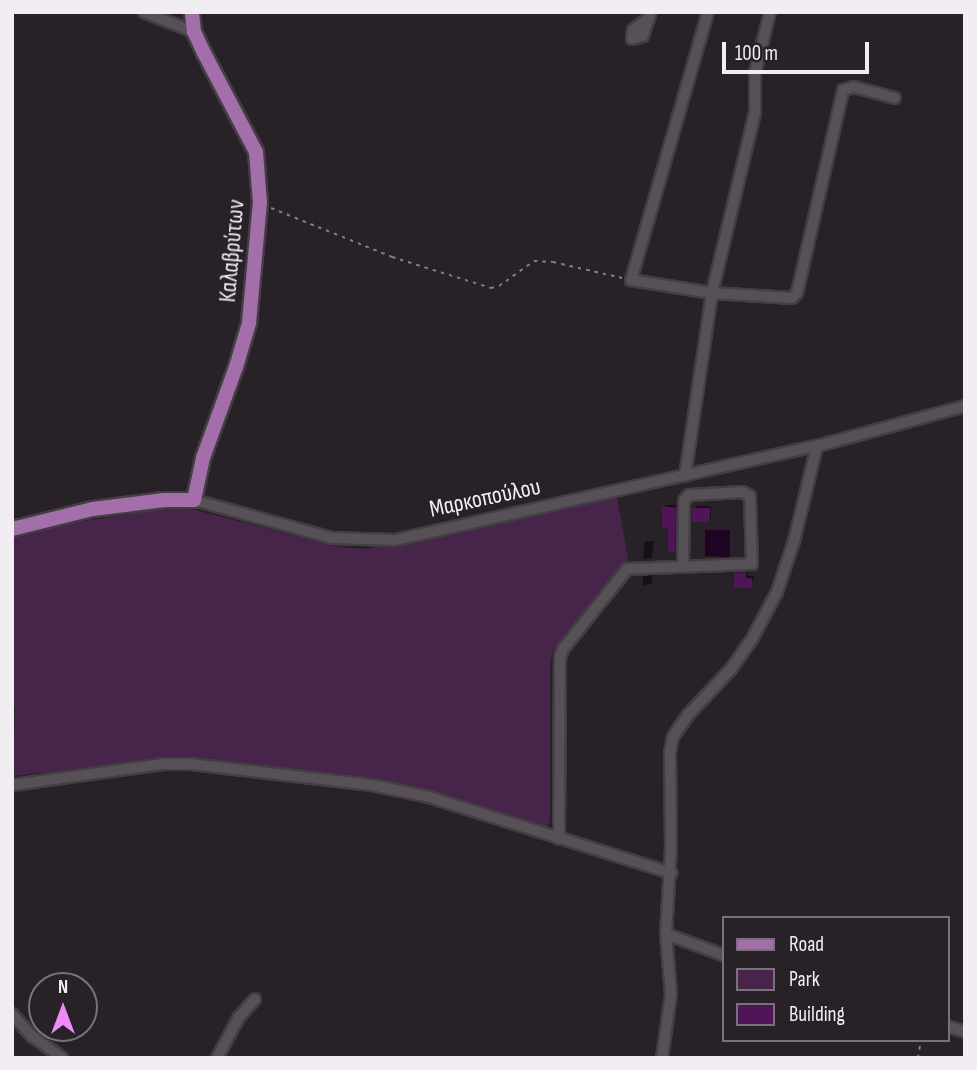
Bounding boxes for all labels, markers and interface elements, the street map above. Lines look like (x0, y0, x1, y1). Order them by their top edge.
scale bar (725, 28, 872, 72)
text: 100 m (735, 41, 778, 66)
street label: Καλαβρύτων (213, 199, 251, 303)
street label: Μαρκοπούλου (427, 472, 543, 524)
legend (722, 916, 949, 1042)
text: Road (789, 932, 824, 957)
text: Park (789, 967, 820, 992)
north arrow (28, 972, 98, 1042)
text: N (58, 976, 68, 999)
text: Building (789, 1002, 845, 1027)

